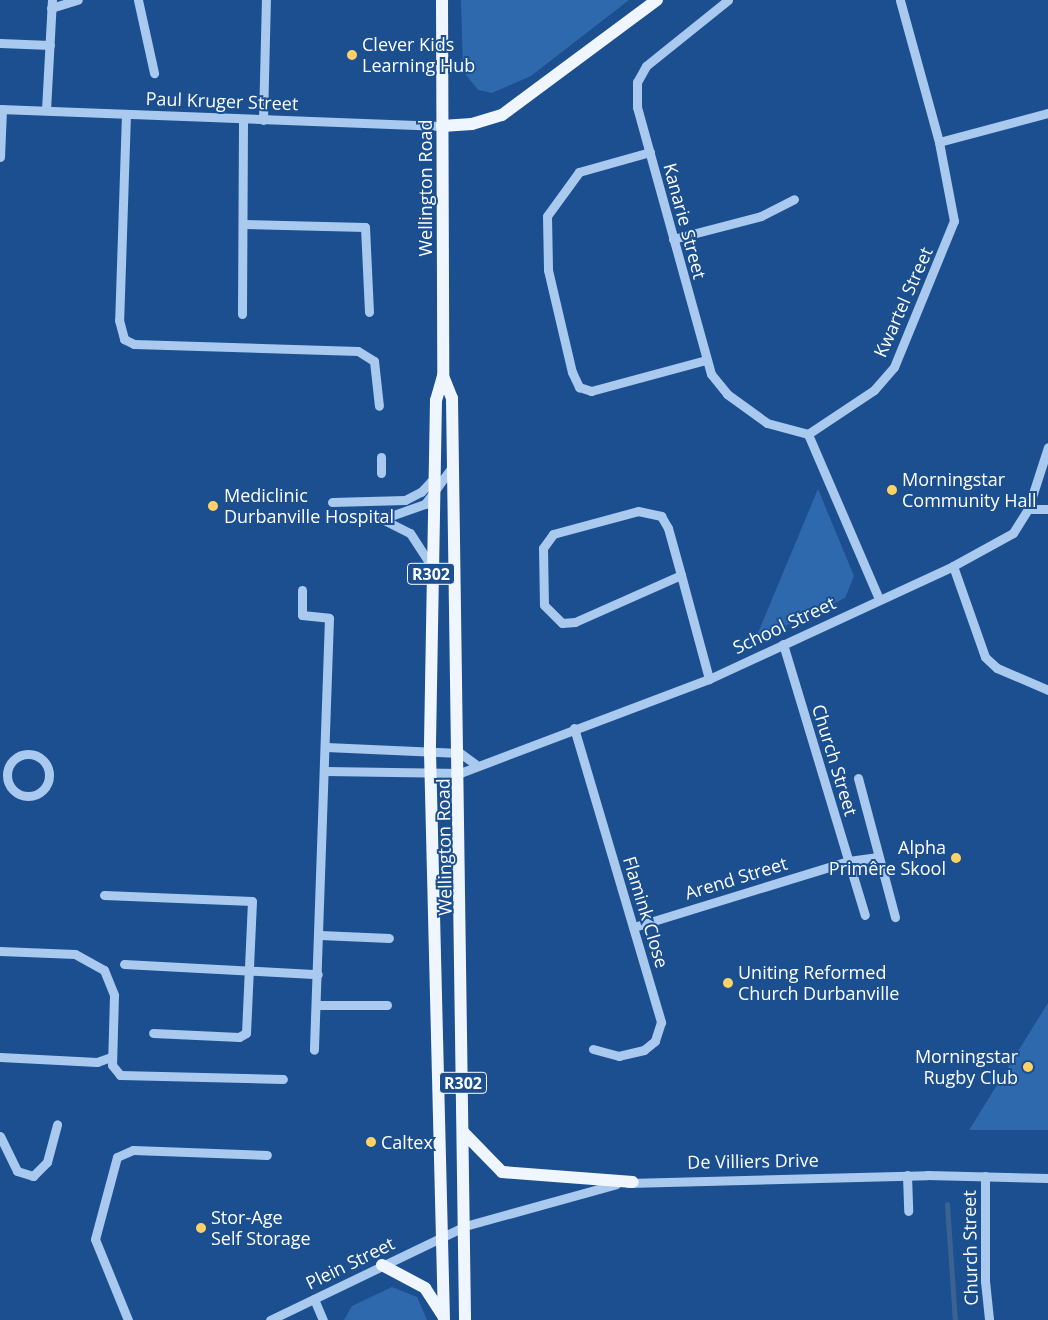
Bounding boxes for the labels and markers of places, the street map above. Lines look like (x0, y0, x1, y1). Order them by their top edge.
place label: Clever Kids Learning Hub (362, 34, 475, 76)
marker: Clever Kids Learning Hub (346, 49, 358, 61)
place label: Morningstar Community Hall (902, 469, 1037, 512)
marker: Morningstar Community Hall (886, 484, 898, 496)
place label: Mediclinic Durbanville Hospital (224, 485, 394, 528)
marker: Mediclinic Durbanville Hospital (206, 499, 220, 513)
place label: Alpha Primêre Skool (829, 837, 946, 880)
marker: Alpha Primêre Skool (950, 852, 962, 864)
place label: Uniting Reformed Church Durbanville (738, 962, 899, 1004)
marker: Uniting Reformed Church Durbanville (722, 977, 734, 989)
place label: Morningstar Rugby Club (915, 1046, 1018, 1088)
marker: Morningstar Rugby Club (1022, 1061, 1034, 1073)
place label: Caltex (381, 1131, 433, 1153)
marker: Caltex (365, 1136, 377, 1148)
place label: Stor-Age Self Storage (211, 1207, 311, 1250)
marker: Stor-Age Self Storage (195, 1222, 207, 1234)

